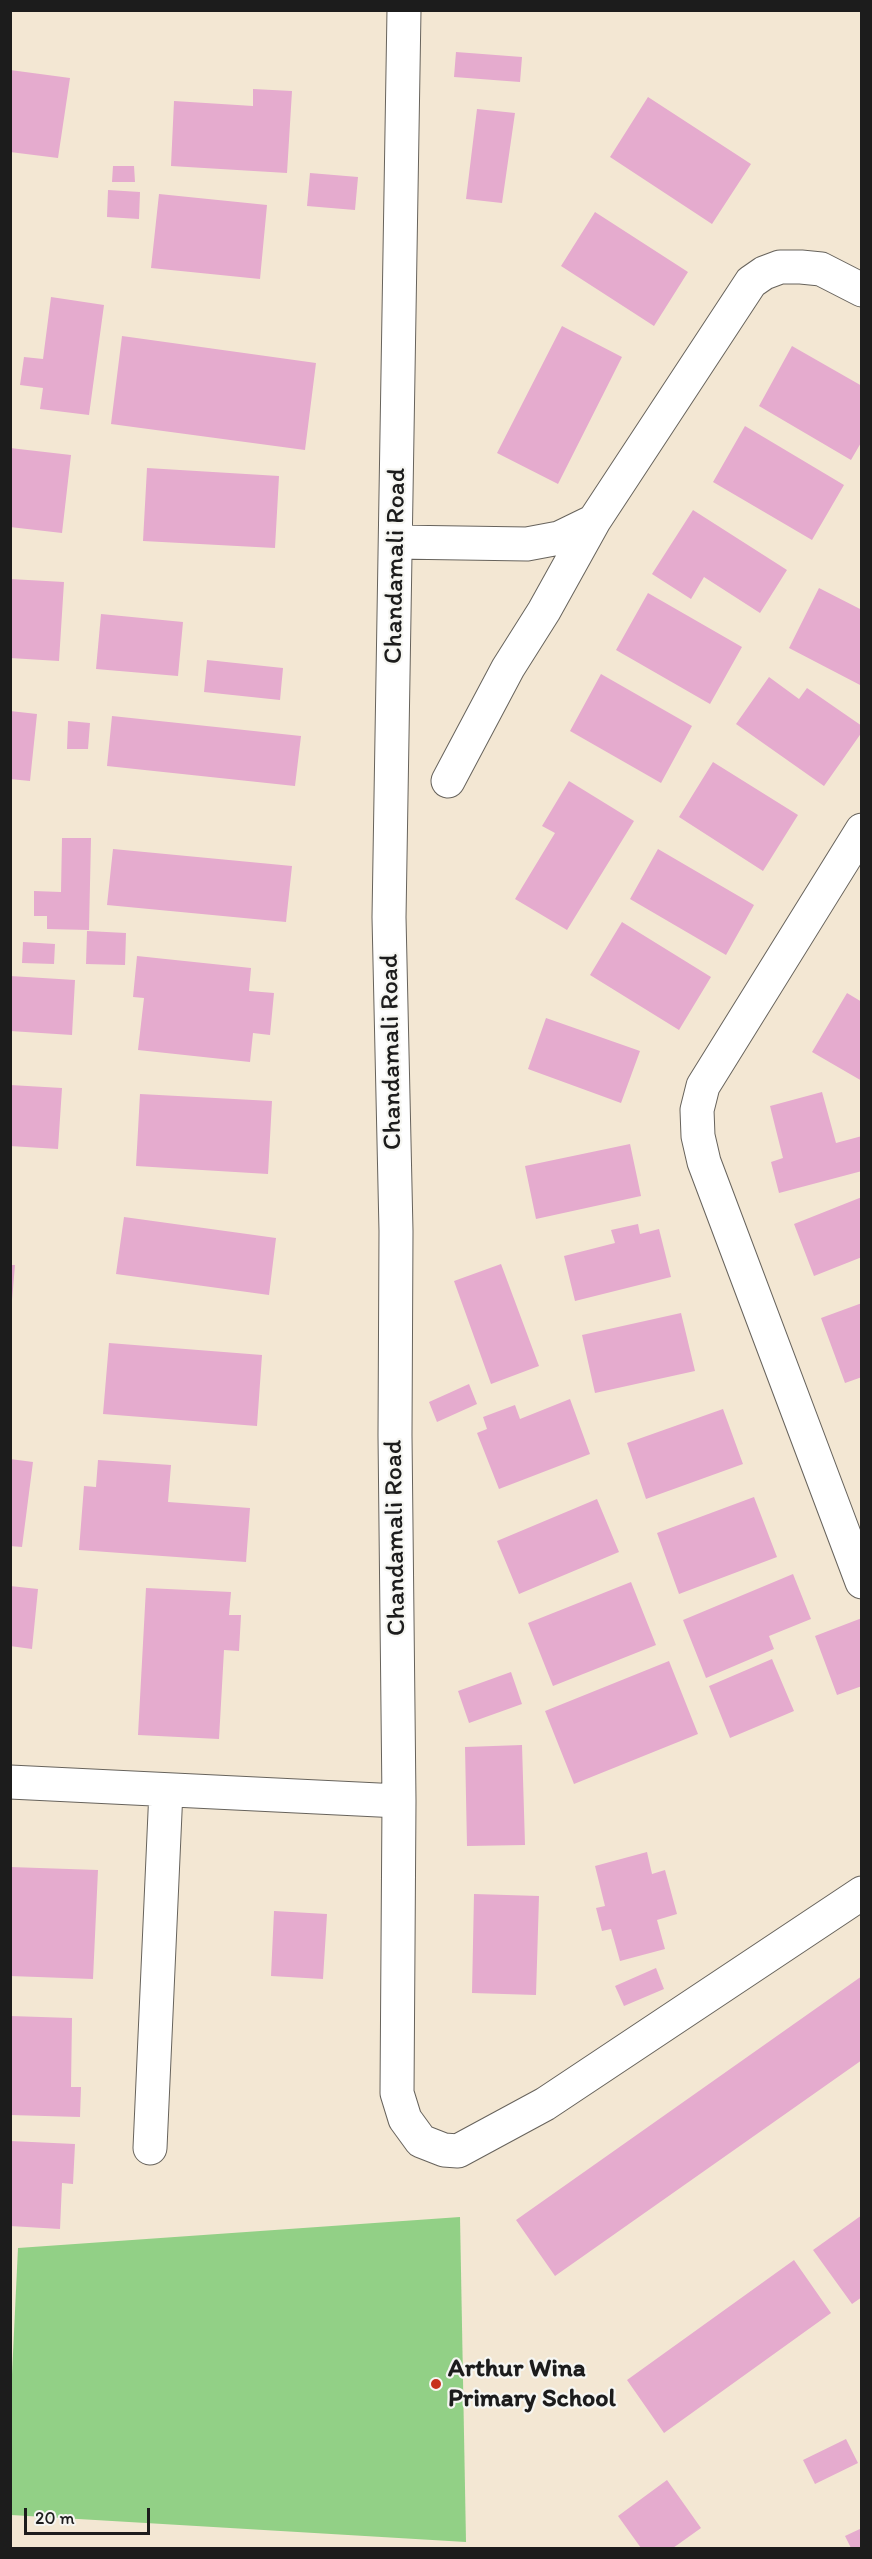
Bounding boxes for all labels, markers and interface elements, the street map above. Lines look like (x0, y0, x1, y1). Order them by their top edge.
street label: Chandamali Road (379, 468, 413, 664)
street label: Chandamali Road (375, 954, 409, 1150)
street label: Chandamali Road (379, 1440, 413, 1636)
place label: Arthur Wina Primary School (448, 2353, 616, 2414)
marker: Arthur Wina Primary School (429, 2377, 443, 2391)
scale bar (27, 2496, 153, 2534)
text: 20 m (35, 2507, 75, 2529)

